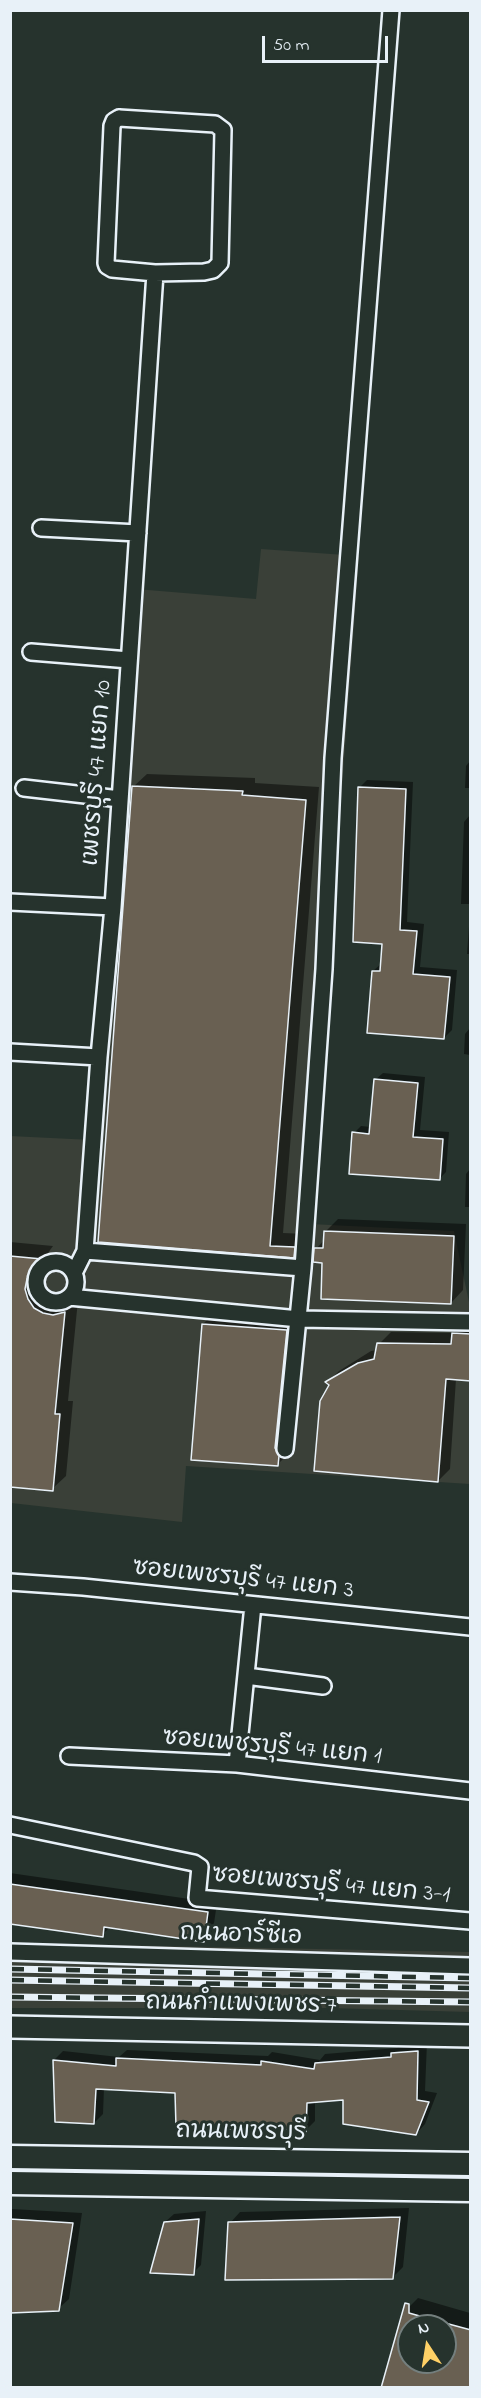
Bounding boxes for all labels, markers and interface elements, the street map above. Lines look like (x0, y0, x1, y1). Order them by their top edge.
scale bar (265, 24, 391, 62)
text: 50 m (273, 33, 310, 59)
street label: เพชรบุุรี 47 แยก 10 (78, 679, 120, 867)
street label: ซอยเพชรบุรี 47 แยก 3 (131, 1555, 355, 1607)
street label: ซอยเพชรบุรี 47 แยก 1 (161, 1725, 383, 1773)
street label: ซอยเพชรบุรี 47 แยก 3-1 (211, 1862, 451, 1912)
street label: ถนนอาร์ซีเอ (179, 1920, 303, 1954)
street label: ถนนกำแพงเพชร 7 (145, 1990, 337, 2022)
street label: ถนนเพชรบุรี (175, 2118, 307, 2150)
north arrow (397, 2314, 457, 2374)
text: N (416, 2315, 431, 2341)

